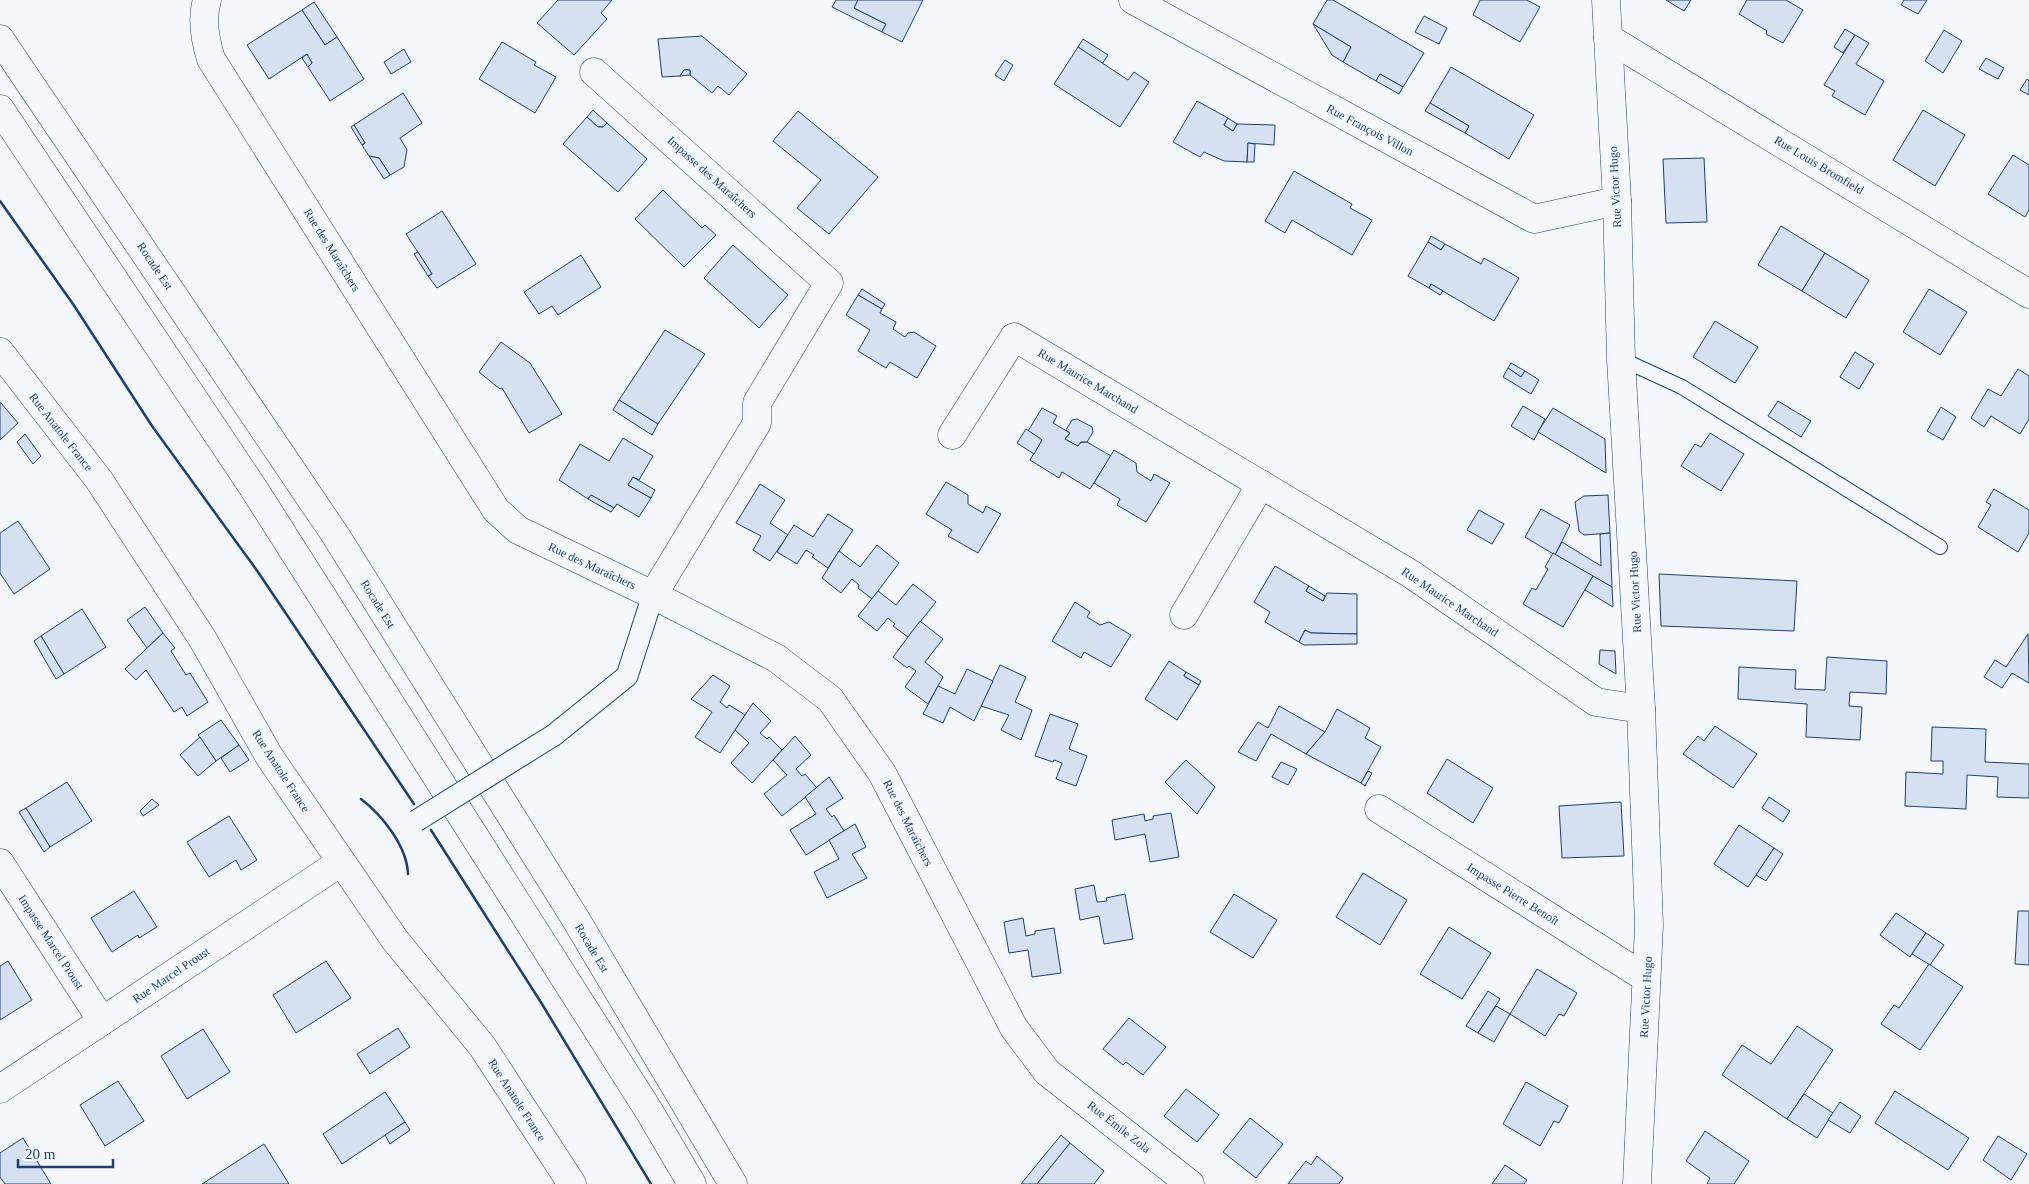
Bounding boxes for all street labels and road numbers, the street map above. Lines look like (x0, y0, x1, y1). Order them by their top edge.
street label: Rue François Villon (1324, 101, 1416, 159)
street label: Impasse des Maraîchers (664, 133, 760, 221)
street label: Rue Louis Bromfield (1772, 133, 1866, 197)
street label: Rue Victor Hugo (1606, 146, 1624, 228)
street label: Rue des Maraîchers (301, 206, 363, 294)
street label: Rocade Est (134, 240, 176, 293)
street label: Rue Maurice Marchand (1036, 346, 1140, 416)
street label: Rue Anatole France (26, 390, 96, 474)
street label: Rue des Maraîchers (546, 540, 638, 593)
street label: Rue Victor Hugo (1626, 551, 1644, 633)
street label: Rue Maurice Marchand (1399, 564, 1501, 640)
street label: Rocade Est (358, 577, 399, 631)
street label: Rue Anatole France (249, 727, 313, 815)
street label: Rue des Maraîchers (880, 777, 936, 869)
street label: Impasse Pierre Benoît (1464, 860, 1562, 928)
street label: Impasse Marcel Proust (15, 892, 87, 992)
street label: Rocade Est (572, 921, 612, 975)
street label: Rue Marcel Proust (130, 944, 213, 1006)
street label: Rue Victor Hugo (1637, 956, 1655, 1038)
street label: Rue Anatole France (485, 1056, 549, 1144)
street label: Rue Émile Zola (1085, 1098, 1154, 1156)

